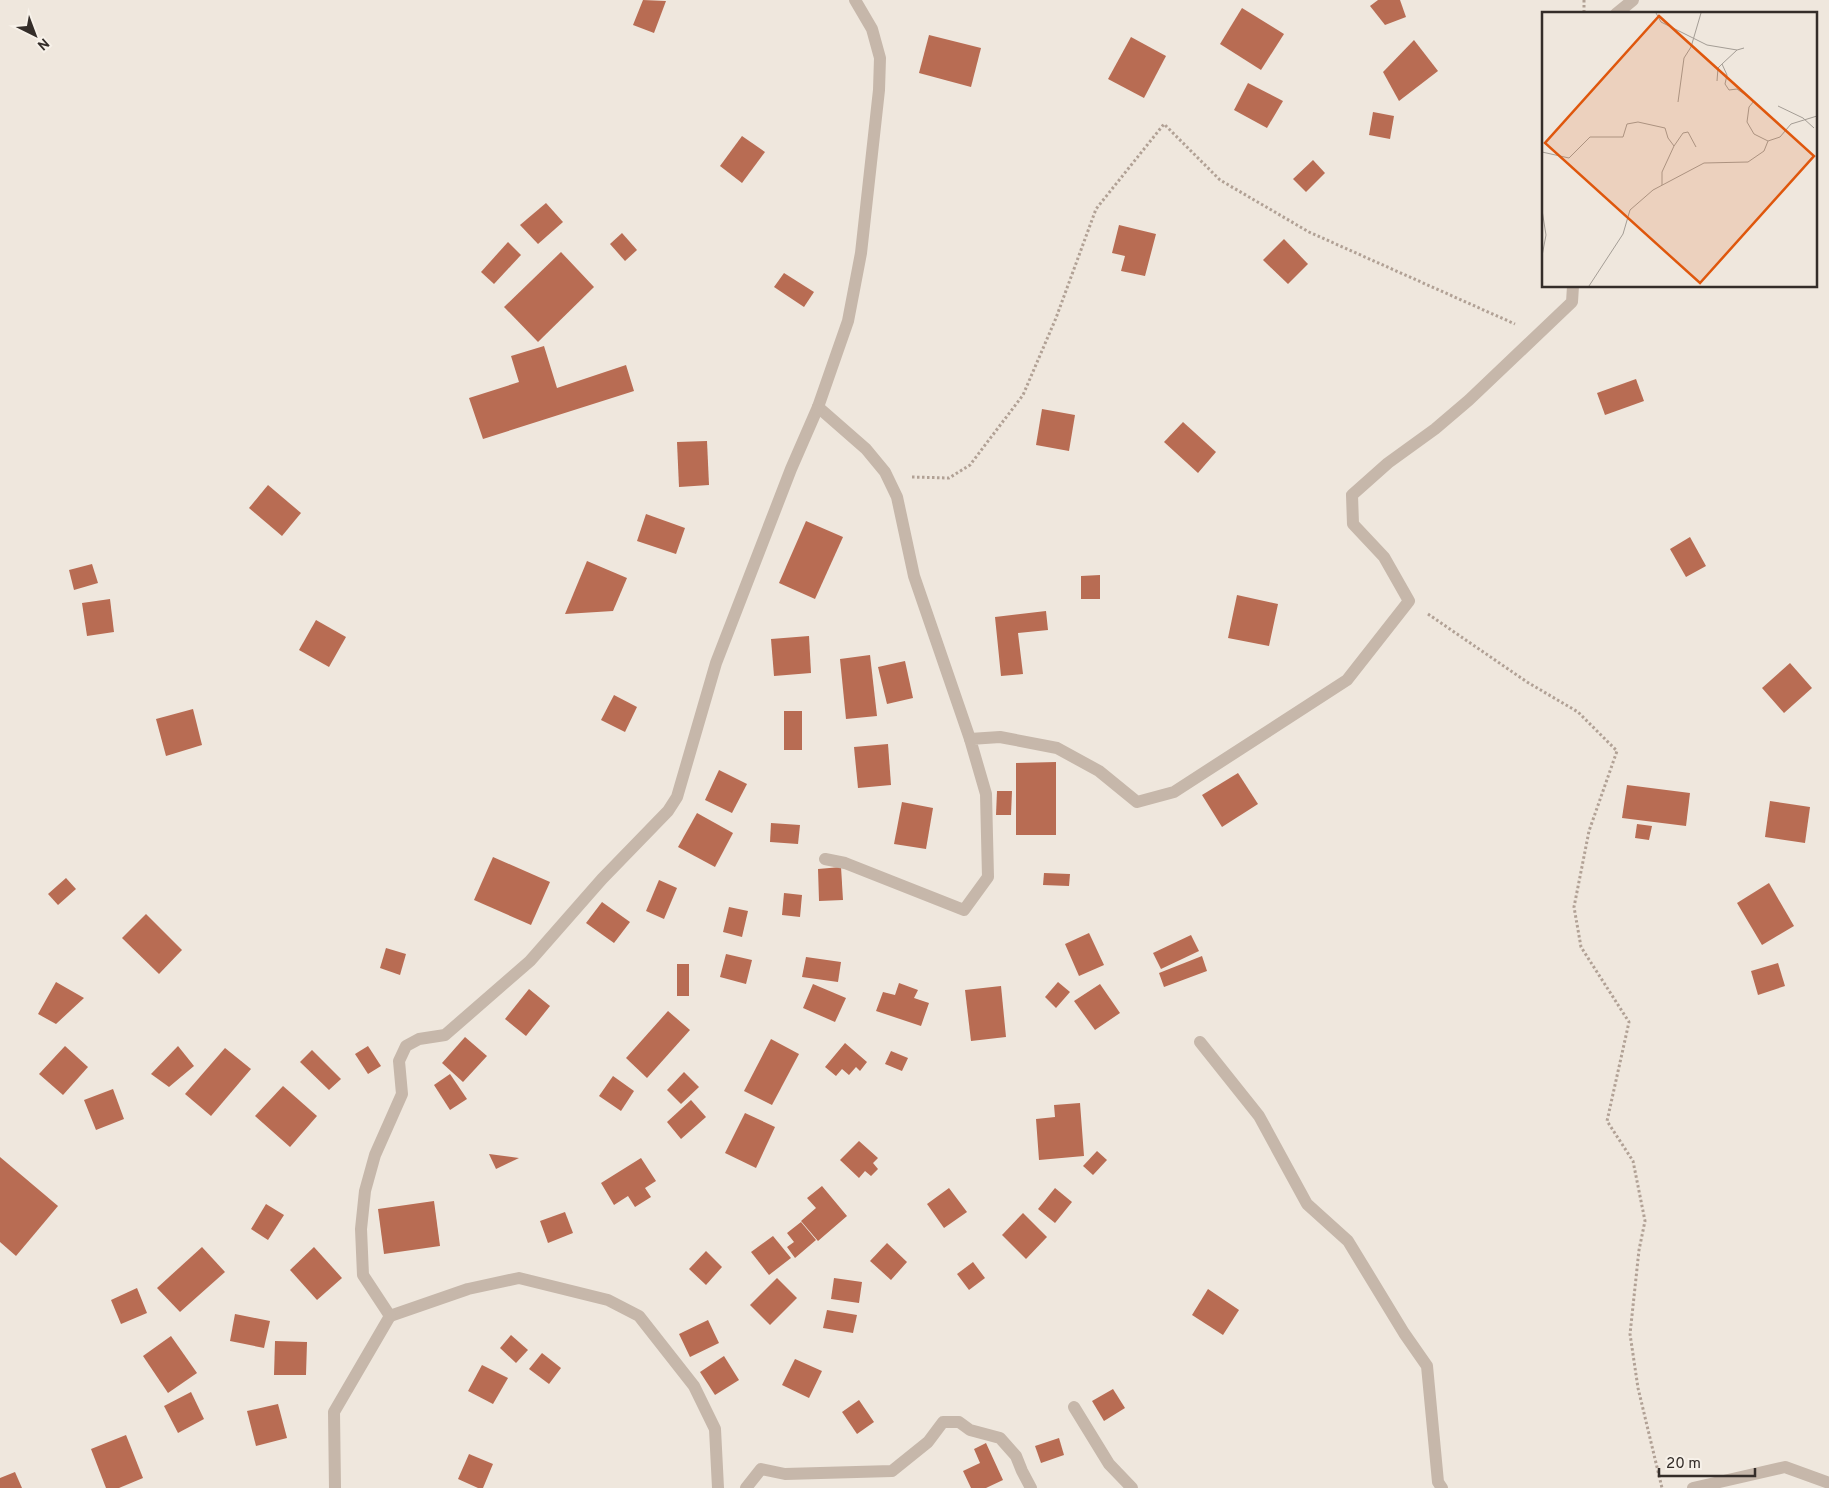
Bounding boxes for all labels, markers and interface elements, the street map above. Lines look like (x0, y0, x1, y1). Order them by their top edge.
north arrow (10, 10, 60, 60)
inset map (1542, 12, 1816, 288)
text: N (33, 34, 52, 53)
scale bar (1659, 1446, 1755, 1478)
text: 20 m (1666, 1455, 1701, 1474)

